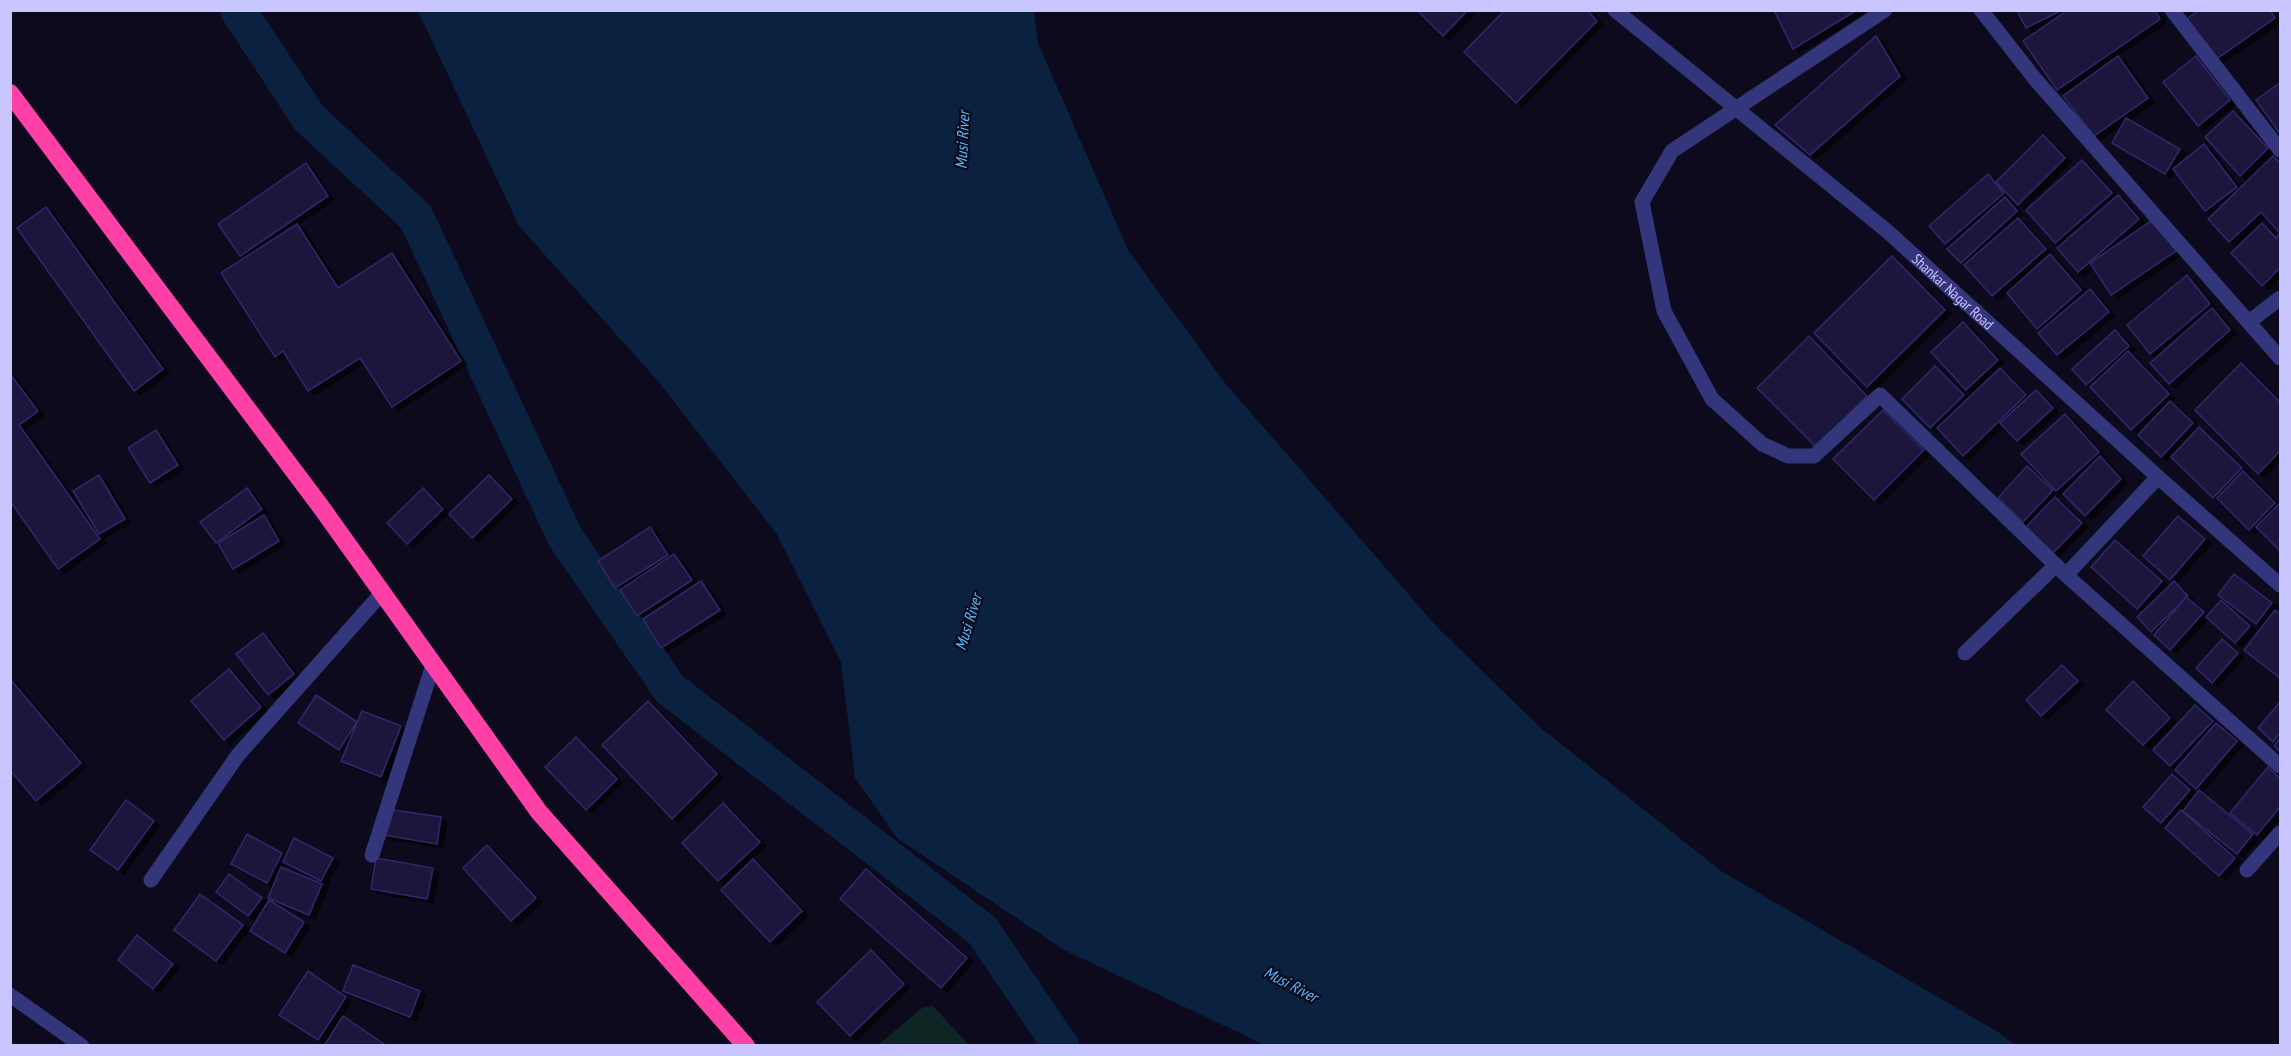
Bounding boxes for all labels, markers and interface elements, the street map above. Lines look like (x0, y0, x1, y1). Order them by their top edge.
water label: Musi River (951, 108, 974, 169)
street label: Shankar Nagar Road (1908, 249, 1998, 333)
water label: Musi River (950, 589, 987, 653)
water label: Musi River (1261, 962, 1324, 1008)

